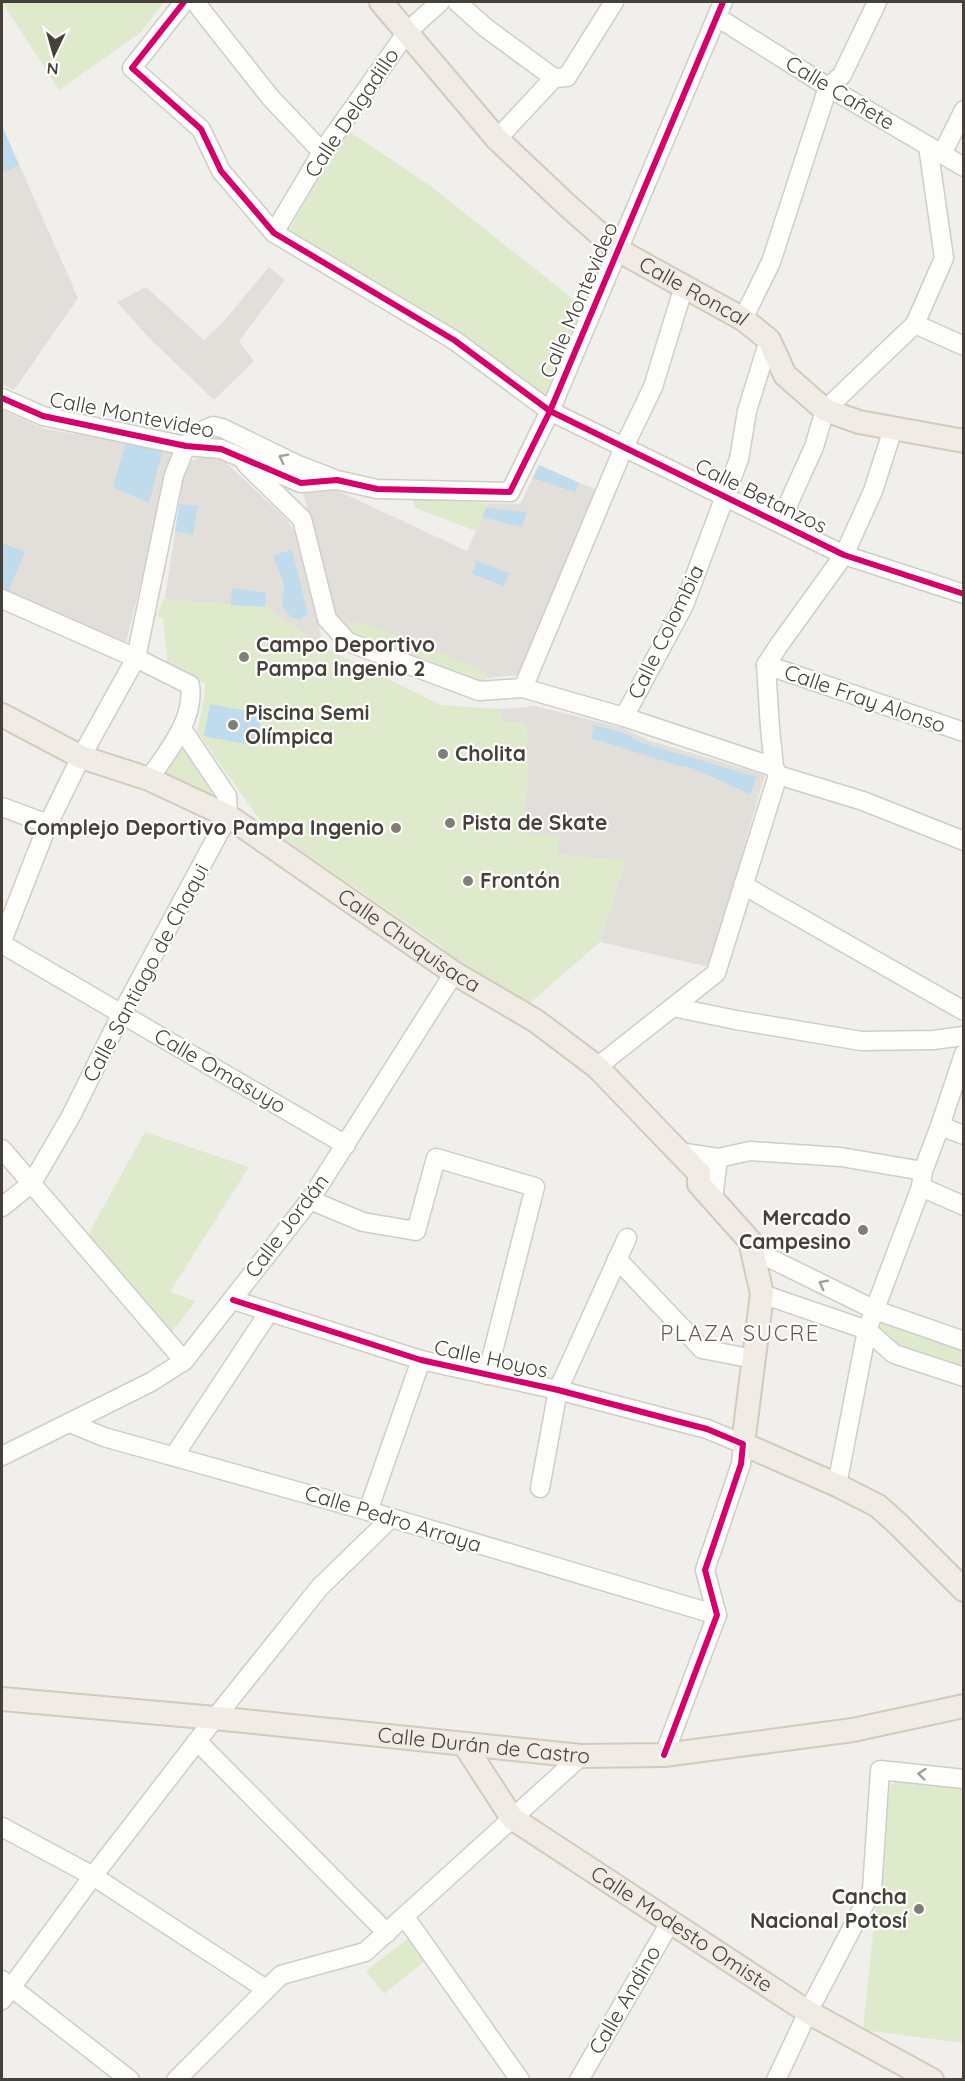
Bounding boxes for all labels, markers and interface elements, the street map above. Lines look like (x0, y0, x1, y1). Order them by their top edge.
north arrow (24, 24, 84, 84)
street label: Calle Delgadillo (298, 43, 404, 182)
street label: Calle Cañete (781, 49, 900, 135)
text: N (46, 58, 59, 79)
street label: Calle Montevideo (533, 218, 623, 382)
street label: Calle Roncal (635, 250, 755, 331)
street label: Calle Montevideo (48, 385, 217, 443)
street label: Calle Betanzos (691, 452, 832, 538)
one-way arrow (278, 454, 289, 465)
street label: Calle Colombia (621, 560, 709, 703)
place label: Campo Deportivo Pampa Ingenio 2 (256, 631, 435, 681)
marker: Campo Deportivo Pampa Ingenio 2 (237, 650, 251, 664)
street label: Calle Fray Alonso (781, 658, 949, 738)
place label: Piscina Semi Olímpica (245, 699, 369, 749)
marker: Piscina Semi Olímpica (226, 718, 240, 732)
place label: Cholita (455, 740, 526, 766)
marker: Cholita (436, 747, 450, 761)
place label: Pista de Skate (462, 809, 607, 835)
place label: Complejo Deportivo Pampa Ingenio (24, 814, 384, 840)
marker: Pista de Skate (443, 816, 457, 830)
marker: Complejo Deportivo Pampa Ingenio (389, 821, 403, 835)
street label: Calle Santiago de Chaqui (76, 859, 214, 1086)
place label: Frontón (480, 867, 560, 893)
marker: Frontón (461, 874, 475, 888)
street label: Calle Chuquisaca (333, 882, 485, 998)
street label: Calle Omasuyo (150, 1022, 291, 1118)
street label: Calle Jordán (239, 1168, 334, 1283)
place label: Mercado Campesino (739, 1204, 851, 1254)
marker: Mercado Campesino (856, 1223, 870, 1237)
one-way arrow (819, 1280, 829, 1291)
district label: PLAZA SUCRE (660, 1319, 820, 1347)
street label: Calle Hoyos (432, 1333, 550, 1383)
street label: Calle Pedro Arraya (302, 1479, 485, 1557)
street label: Calle Durán de Castro (376, 1721, 590, 1768)
one-way arrow (917, 1768, 926, 1781)
street label: Calle Modesto Omiste (586, 1859, 778, 1997)
place label: Cancha Nacional Potosí (750, 1883, 908, 1933)
marker: Cancha Nacional Potosí (912, 1902, 926, 1916)
street label: Calle Andino (583, 1940, 666, 2059)

